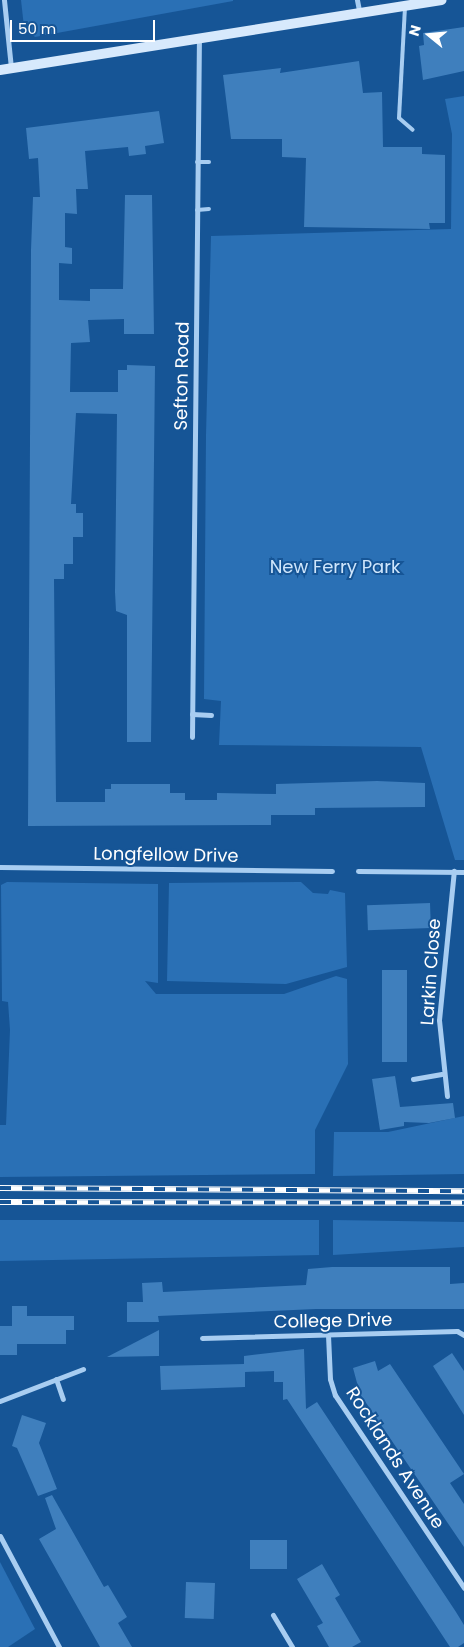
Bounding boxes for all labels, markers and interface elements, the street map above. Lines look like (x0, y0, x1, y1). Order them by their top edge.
scale bar (12, 10, 158, 42)
north arrow (404, 10, 454, 60)
text: 50 m (18, 18, 56, 39)
text: N (404, 23, 426, 39)
street label: Sefton Road (170, 321, 194, 431)
park label: New Ferry Park (270, 556, 400, 578)
street label: Longfellow Drive (93, 843, 239, 867)
street label: Larkin Close (416, 918, 446, 1026)
street label: College Drive (273, 1309, 393, 1333)
street label: Rocklands Avenue (341, 1383, 449, 1533)

